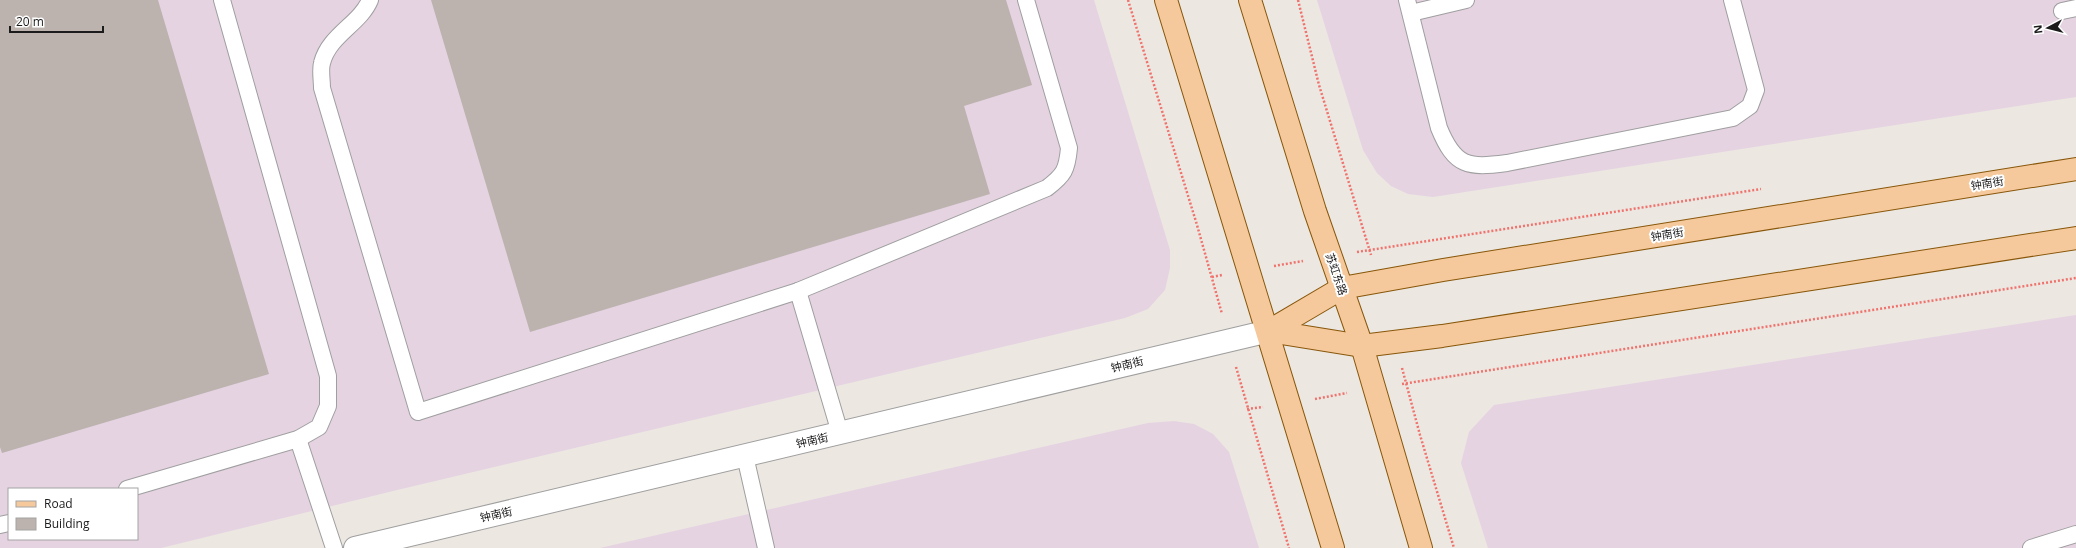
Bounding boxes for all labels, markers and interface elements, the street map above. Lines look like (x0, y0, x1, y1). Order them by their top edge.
scale bar (10, 8, 103, 34)
north arrow (2028, 8, 2068, 48)
text: 20 m (16, 13, 44, 30)
text: N (2030, 24, 2046, 35)
street label: 钟南街 (1970, 173, 2004, 193)
street label: 钟南街 (1650, 224, 1684, 244)
street label: 苏虹东路 (1323, 251, 1351, 297)
street label: 钟南街 (1109, 353, 1145, 375)
street label: 钟南街 (794, 429, 830, 451)
legend (8, 488, 138, 540)
text: Road (44, 495, 73, 512)
street label: 钟南街 (478, 503, 514, 525)
text: Building (44, 515, 90, 532)

